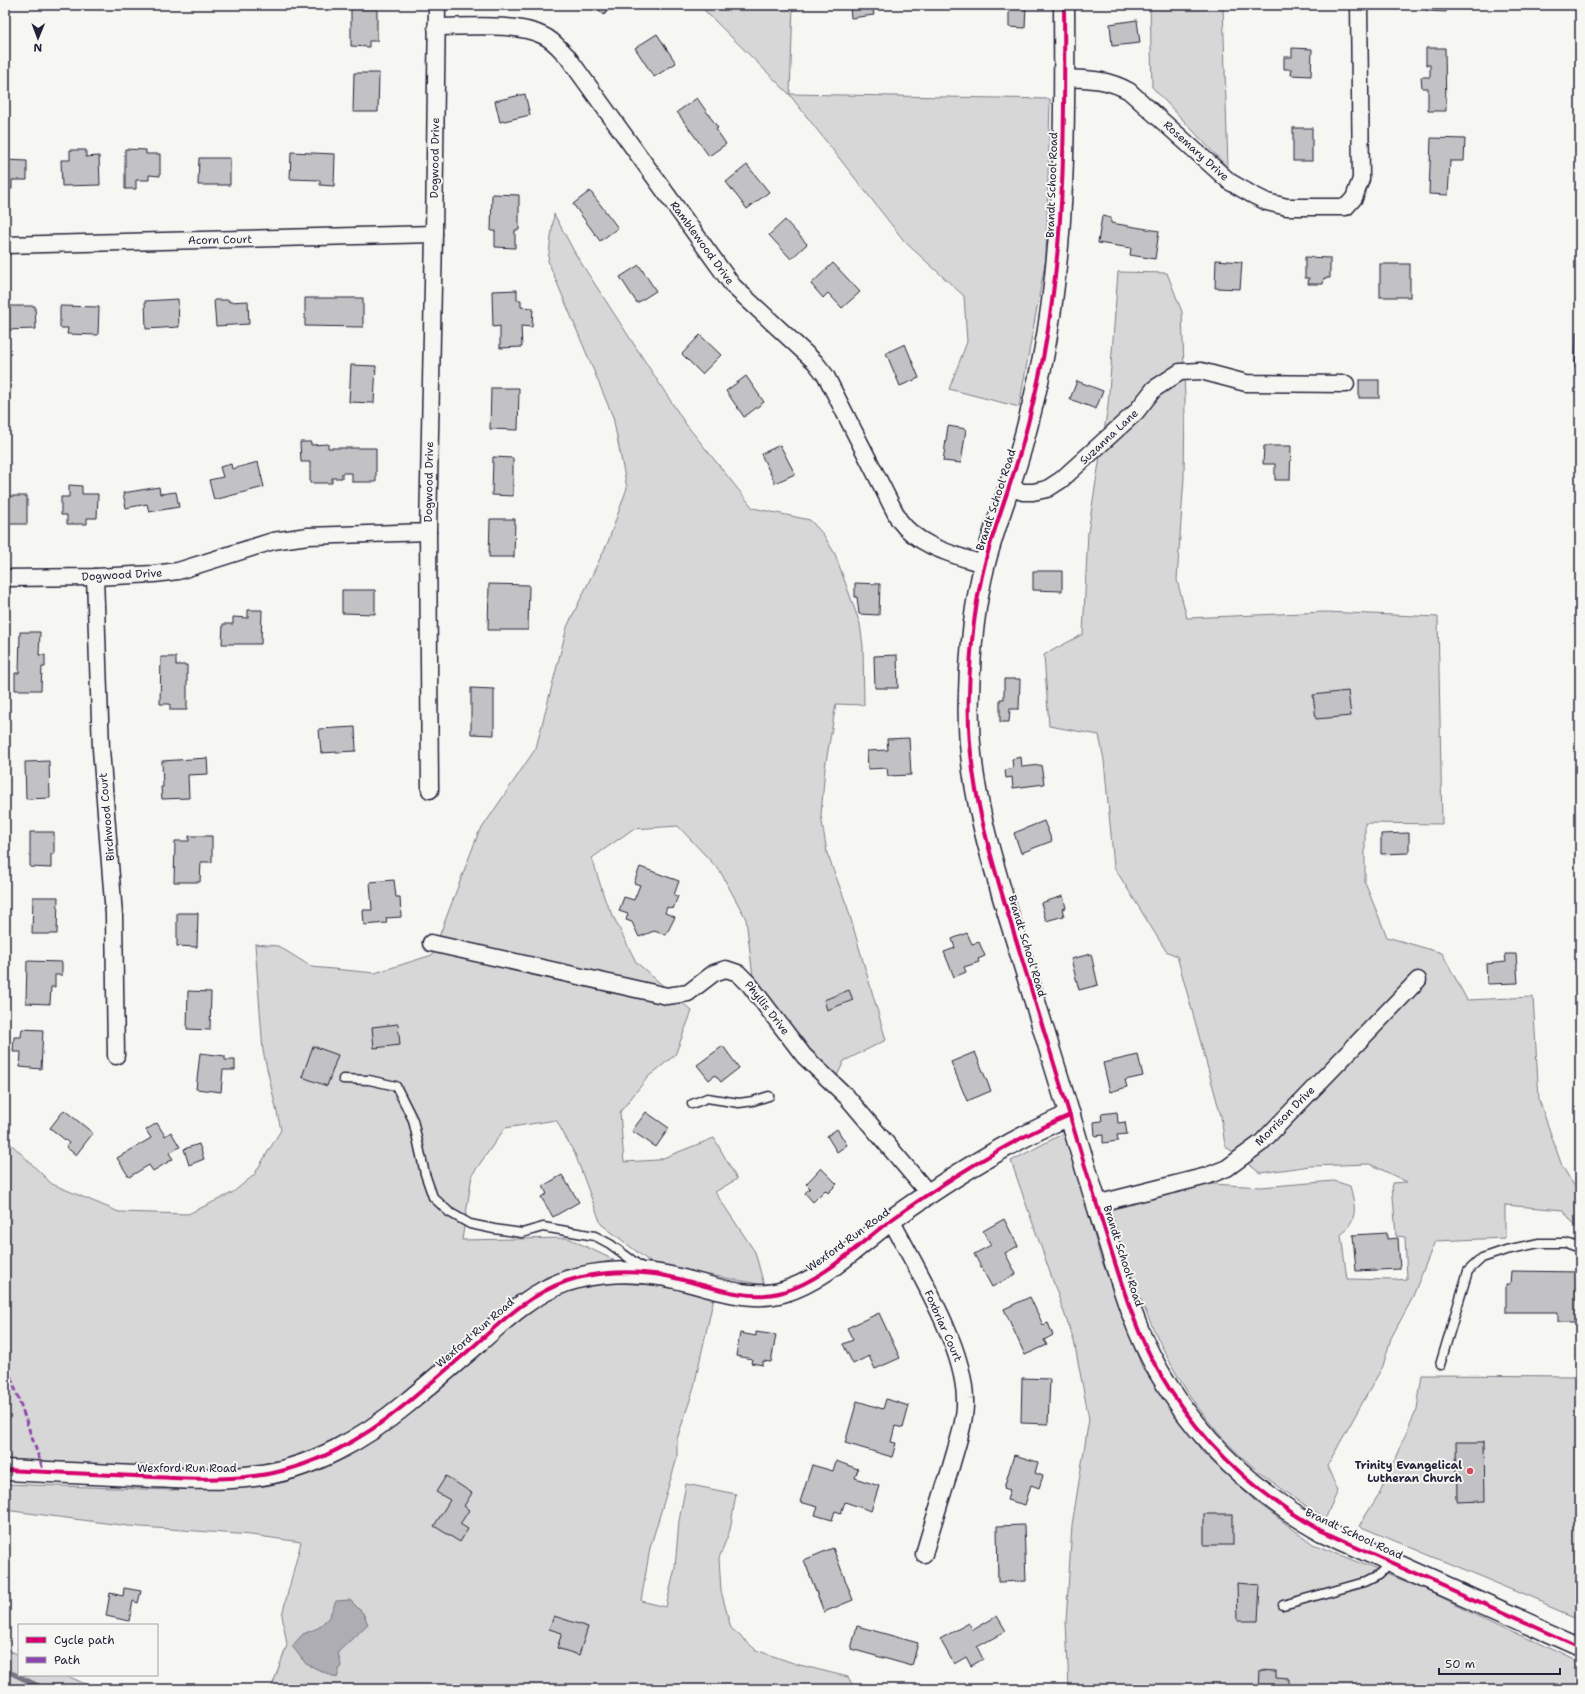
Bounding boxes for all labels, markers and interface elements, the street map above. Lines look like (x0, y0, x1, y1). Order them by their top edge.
north arrow (18, 18, 58, 58)
text: N (33, 40, 42, 55)
street label: Dogwood Drive (427, 117, 443, 199)
street label: Rosemary Drive (1160, 118, 1232, 184)
street label: Brandt School Road (1043, 132, 1061, 238)
street label: Ramblewood Drive (667, 198, 737, 288)
street label: Acorn Court (188, 232, 252, 248)
street label: Suzanna Lane (1077, 406, 1141, 468)
street label: Dogwood Drive (421, 441, 437, 523)
street label: Brandt School Road (973, 447, 1020, 553)
street label: Dogwood Drive (81, 565, 163, 585)
street label: Birchwood Court (96, 772, 118, 862)
street label: Brandt School Road (1004, 893, 1050, 999)
street label: Phyllis Drive (741, 978, 793, 1038)
street label: Morrison Drive (1252, 1083, 1318, 1149)
street label: Brandt School Road (1100, 1203, 1147, 1309)
street label: Wexford Run Road (803, 1205, 893, 1275)
street label: Foxbriar Court (920, 1288, 966, 1364)
street label: Wexford Run Road (433, 1295, 518, 1371)
place label: Trinity Evangelical Lutheran Church (1355, 1458, 1463, 1486)
street label: Wexford Run Road (137, 1461, 237, 1476)
marker: Trinity Evangelical Lutheran Church (1465, 1466, 1475, 1476)
street label: Brandt School Road (1303, 1505, 1405, 1563)
legend (18, 1624, 158, 1676)
text: Cycle path (54, 1632, 115, 1648)
scale bar (1439, 1650, 1560, 1676)
text: Path (54, 1652, 80, 1668)
text: 50 m (1445, 1656, 1475, 1672)

